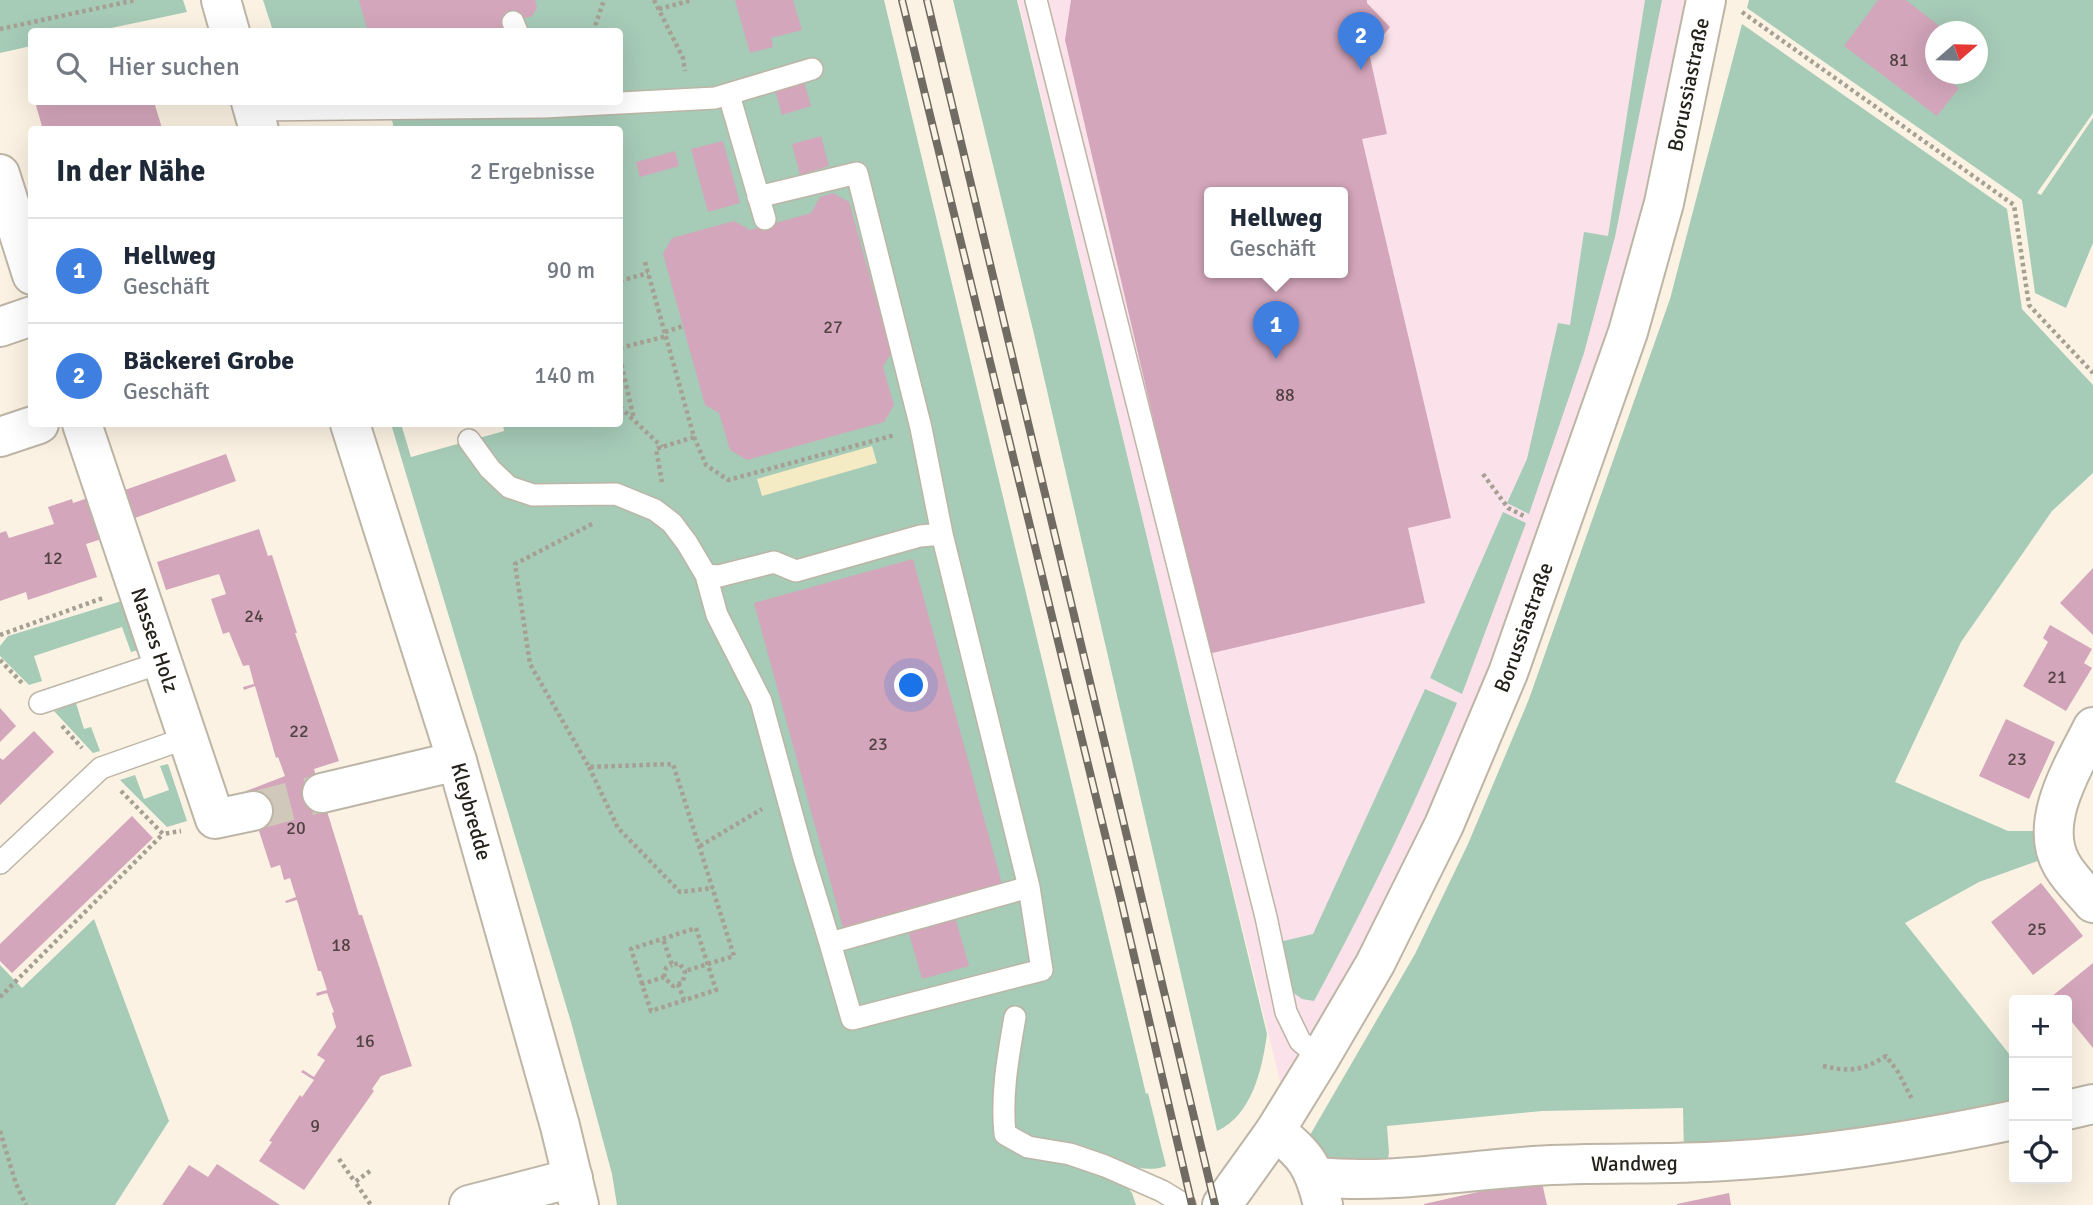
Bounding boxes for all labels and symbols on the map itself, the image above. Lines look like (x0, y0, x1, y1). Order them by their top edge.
pin: 2 (1338, 12, 1384, 70)
street label: Borussiastraße (1662, 15, 1715, 154)
north arrow (1925, 21, 1988, 84)
house number: 81 (1889, 49, 1909, 71)
pin: 1 (1253, 301, 1299, 359)
house number: 27 (823, 316, 843, 338)
house number: 88 (1275, 384, 1295, 406)
house number: 12 (43, 547, 63, 569)
street label: Borussiastraße (1488, 559, 1559, 696)
street label: Nasses Holz (125, 584, 184, 696)
house number: 24 (244, 605, 264, 627)
house number: 21 (2047, 666, 2067, 688)
your location (894, 668, 928, 702)
house number: 22 (289, 720, 309, 742)
house number: 23 (868, 733, 888, 755)
house number: 23 (2007, 748, 2027, 770)
street label: Kleybredde (445, 760, 497, 863)
house number: 20 (286, 817, 306, 839)
house number: 25 (2027, 918, 2047, 940)
house number: 18 (331, 934, 351, 956)
house number: 16 (355, 1030, 375, 1052)
house number: 9 (310, 1115, 320, 1137)
street label: Wandweg (1591, 1150, 1678, 1177)

